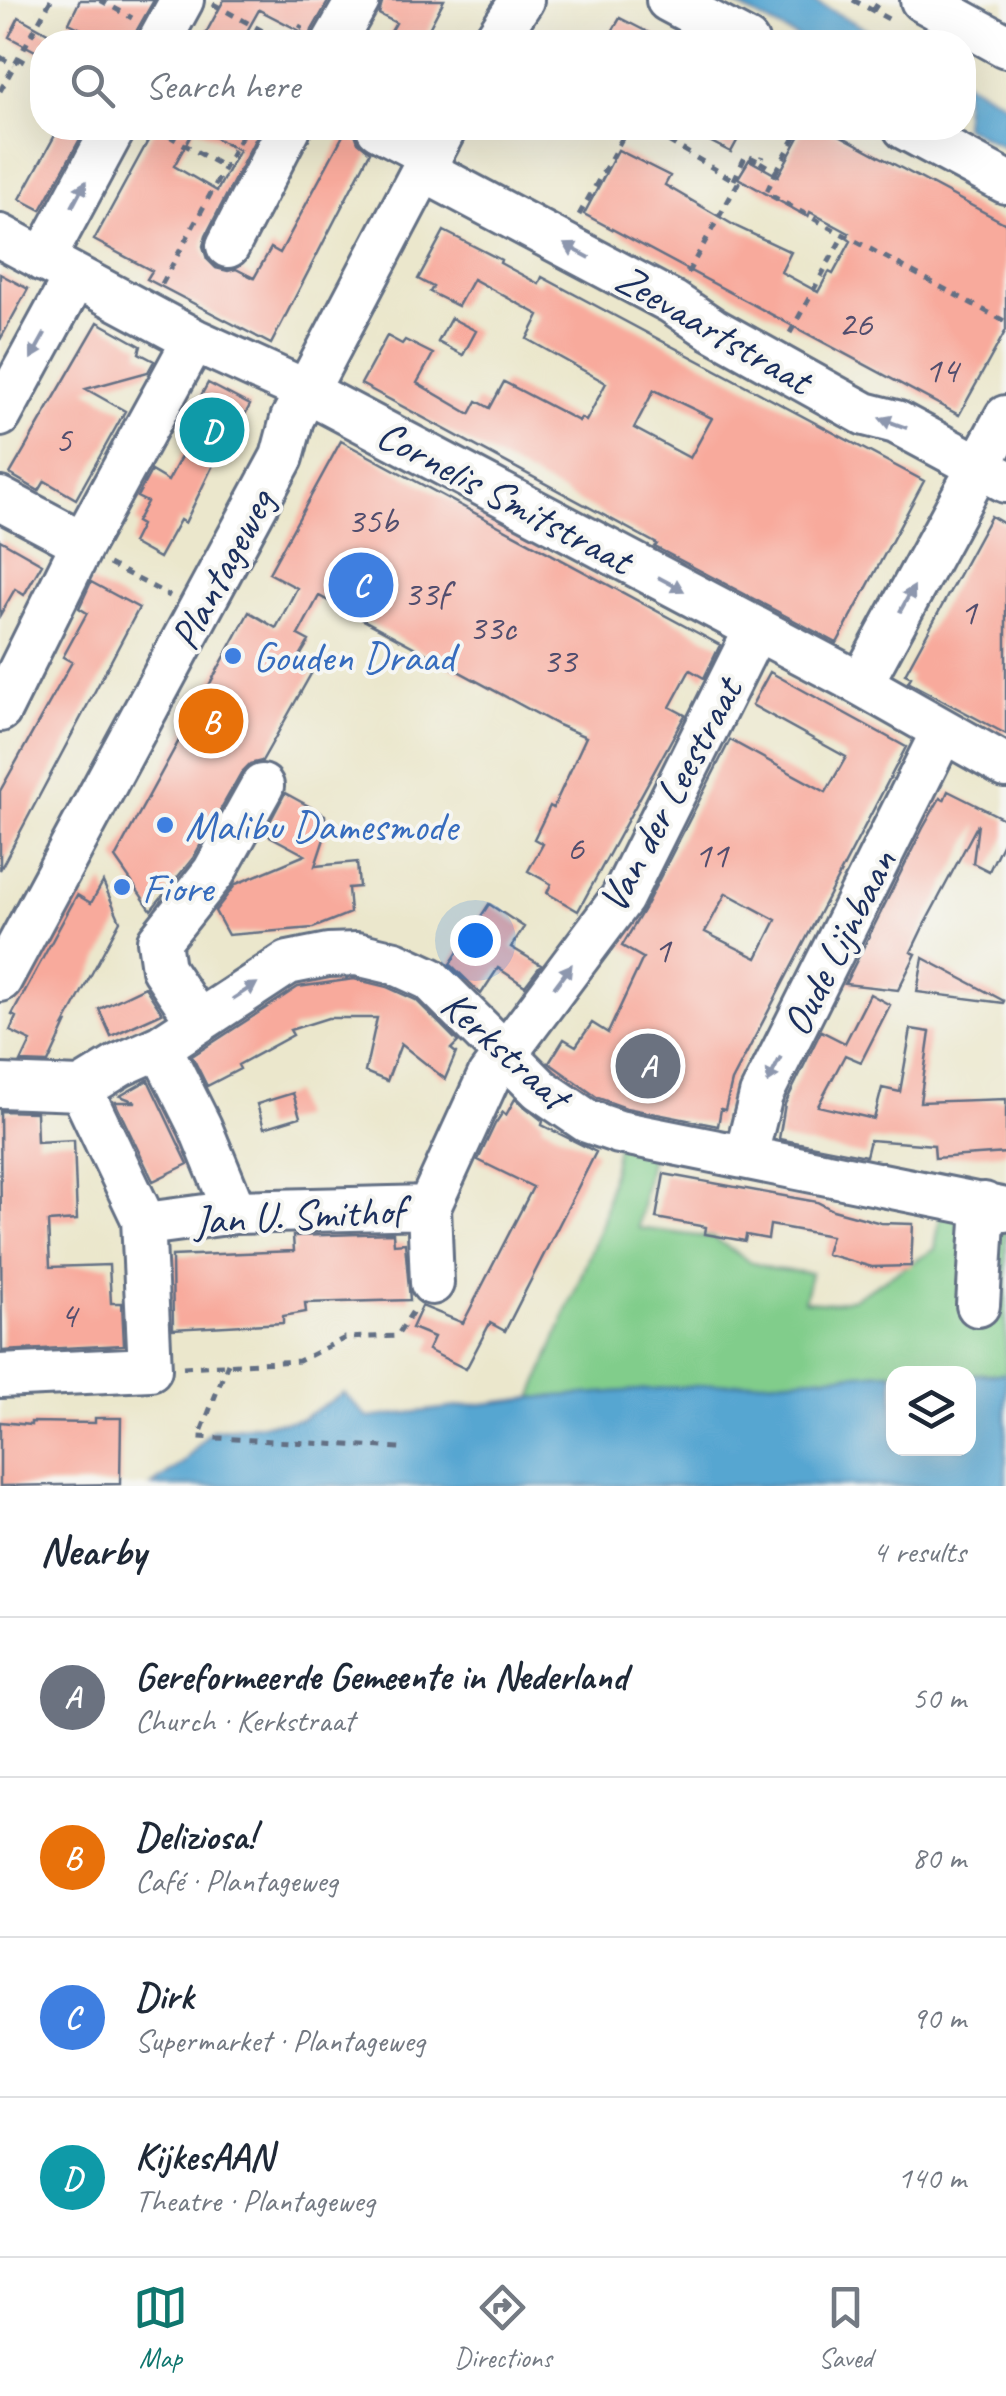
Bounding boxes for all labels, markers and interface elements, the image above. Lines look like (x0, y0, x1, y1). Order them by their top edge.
search box (30, 30, 976, 140)
icon: search (65, 58, 120, 113)
text: Search here (145, 62, 300, 109)
one-way arrow (70, 179, 87, 208)
one-way arrow (563, 243, 592, 260)
street label: Zeevaartstraat (606, 252, 824, 409)
house number: 26 (838, 300, 874, 347)
one-way arrow (29, 332, 47, 360)
house number: 14 (924, 346, 962, 393)
pin: D (180, 392, 244, 468)
street label: Cornelis Smitstraat (368, 408, 644, 589)
one-way arrow (877, 415, 907, 430)
house number: 5 (54, 416, 73, 463)
street label: Plantageweg (158, 479, 288, 659)
house number: 35b (347, 497, 400, 544)
pin: C (328, 548, 394, 622)
house number: 33f (403, 570, 457, 617)
one-way arrow (656, 575, 685, 592)
one-way arrow (899, 584, 916, 613)
house number: 1 (959, 588, 978, 635)
house number: 33c (468, 604, 518, 651)
place label: Gouden Draad (253, 631, 461, 684)
house number: 33 (542, 637, 579, 684)
marker: Gouden Draad (222, 645, 244, 667)
street label: Van der Leestraat (586, 666, 756, 922)
pin: B (178, 684, 244, 758)
place label: Malibu Damesmode (185, 800, 461, 853)
marker: Malibu Damesmode (154, 814, 176, 836)
house number: 6 (566, 824, 585, 871)
house number: 11 (694, 831, 730, 878)
street label: Oude Lijnbaan (770, 840, 909, 1045)
place label: Fiore (142, 862, 215, 915)
marker: Fiore (111, 876, 133, 898)
your location (450, 915, 501, 966)
house number: 1 (653, 926, 672, 973)
one-way arrow (553, 963, 573, 989)
street label: Kerkstraat (430, 979, 584, 1125)
one-way arrow (231, 982, 259, 1000)
pin: A (616, 1028, 680, 1104)
one-way arrow (765, 1056, 782, 1085)
street label: Jan U. Smithof (191, 1183, 414, 1248)
house number: 4 (59, 1291, 80, 1338)
map controls (886, 1366, 976, 1456)
button: layers (886, 1366, 976, 1456)
text: Nearby (40, 1525, 146, 1578)
text: 4 results (872, 1531, 966, 1572)
text: Gereformeerde Gemeente in Nederland (135, 1653, 627, 1700)
text: A (64, 1677, 81, 1718)
text: 50 m (912, 1677, 966, 1718)
text: Church · Kerkstraat (135, 1700, 354, 1741)
text: Deliziosa! (135, 1813, 255, 1860)
text: B (64, 1837, 81, 1878)
text: 80 m (912, 1837, 966, 1878)
text: Café · Plantageweg (135, 1860, 338, 1901)
text: Dirk (135, 1973, 193, 2020)
text: C (65, 1997, 80, 2038)
text: 90 m (912, 1997, 966, 2038)
text: Supermarket · Plantageweg (135, 2020, 425, 2061)
text: KijkesAAN (135, 2133, 273, 2180)
text: D (63, 2157, 82, 2198)
text: 140 m (897, 2157, 966, 2198)
text: Theatre · Plantageweg (135, 2180, 375, 2221)
tab: Map (133, 2280, 188, 2375)
tab: Directions (454, 2280, 552, 2375)
tab: Saved (818, 2280, 873, 2375)

